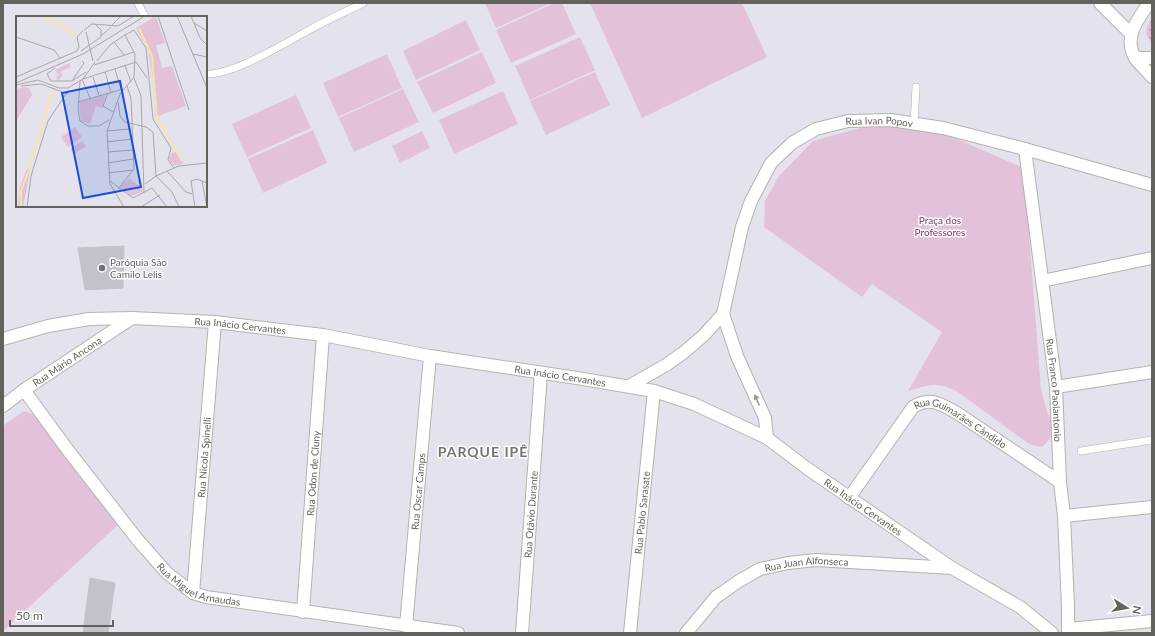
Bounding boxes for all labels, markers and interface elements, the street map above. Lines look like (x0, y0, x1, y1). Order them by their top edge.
inset map (16, 16, 207, 207)
street label: Rua Ivan Popov (845, 114, 915, 129)
park label: Praça dos Professores (915, 214, 965, 238)
place label: Paróquia São Camilo Lelis (110, 256, 167, 280)
marker: Paróquia São Camilo Lelis (97, 263, 107, 273)
street label: Rua Inácio Cervantes (194, 315, 287, 337)
street label: Rua Mário Ancona (30, 334, 104, 389)
street label: Rua Franco Paolantonio (1044, 338, 1064, 442)
street label: Rua Inácio Cervantes (514, 363, 607, 389)
one-way arrow (754, 395, 760, 406)
street label: Rua Guimarães Cândido (911, 396, 1009, 451)
street label: Rua Nicola Spinelli (195, 417, 213, 498)
street label: Rua Odon de Cluny (304, 430, 322, 516)
district label: PARQUE IPÊ (438, 443, 528, 460)
street label: Rua Oscar Camps (409, 453, 427, 530)
street label: Rua Otávio Durante (522, 470, 540, 558)
street label: Rua Pablo Sarasate (632, 471, 652, 555)
street label: Rua Inácio Cervantes (822, 476, 905, 538)
street label: Rua Juan Alfonseca (763, 554, 849, 574)
street label: Rua Miguel Arnaudas (155, 560, 241, 608)
north arrow (1107, 588, 1147, 628)
scale bar (10, 602, 113, 628)
text: N (1130, 605, 1144, 615)
text: 50 m (16, 608, 43, 623)

